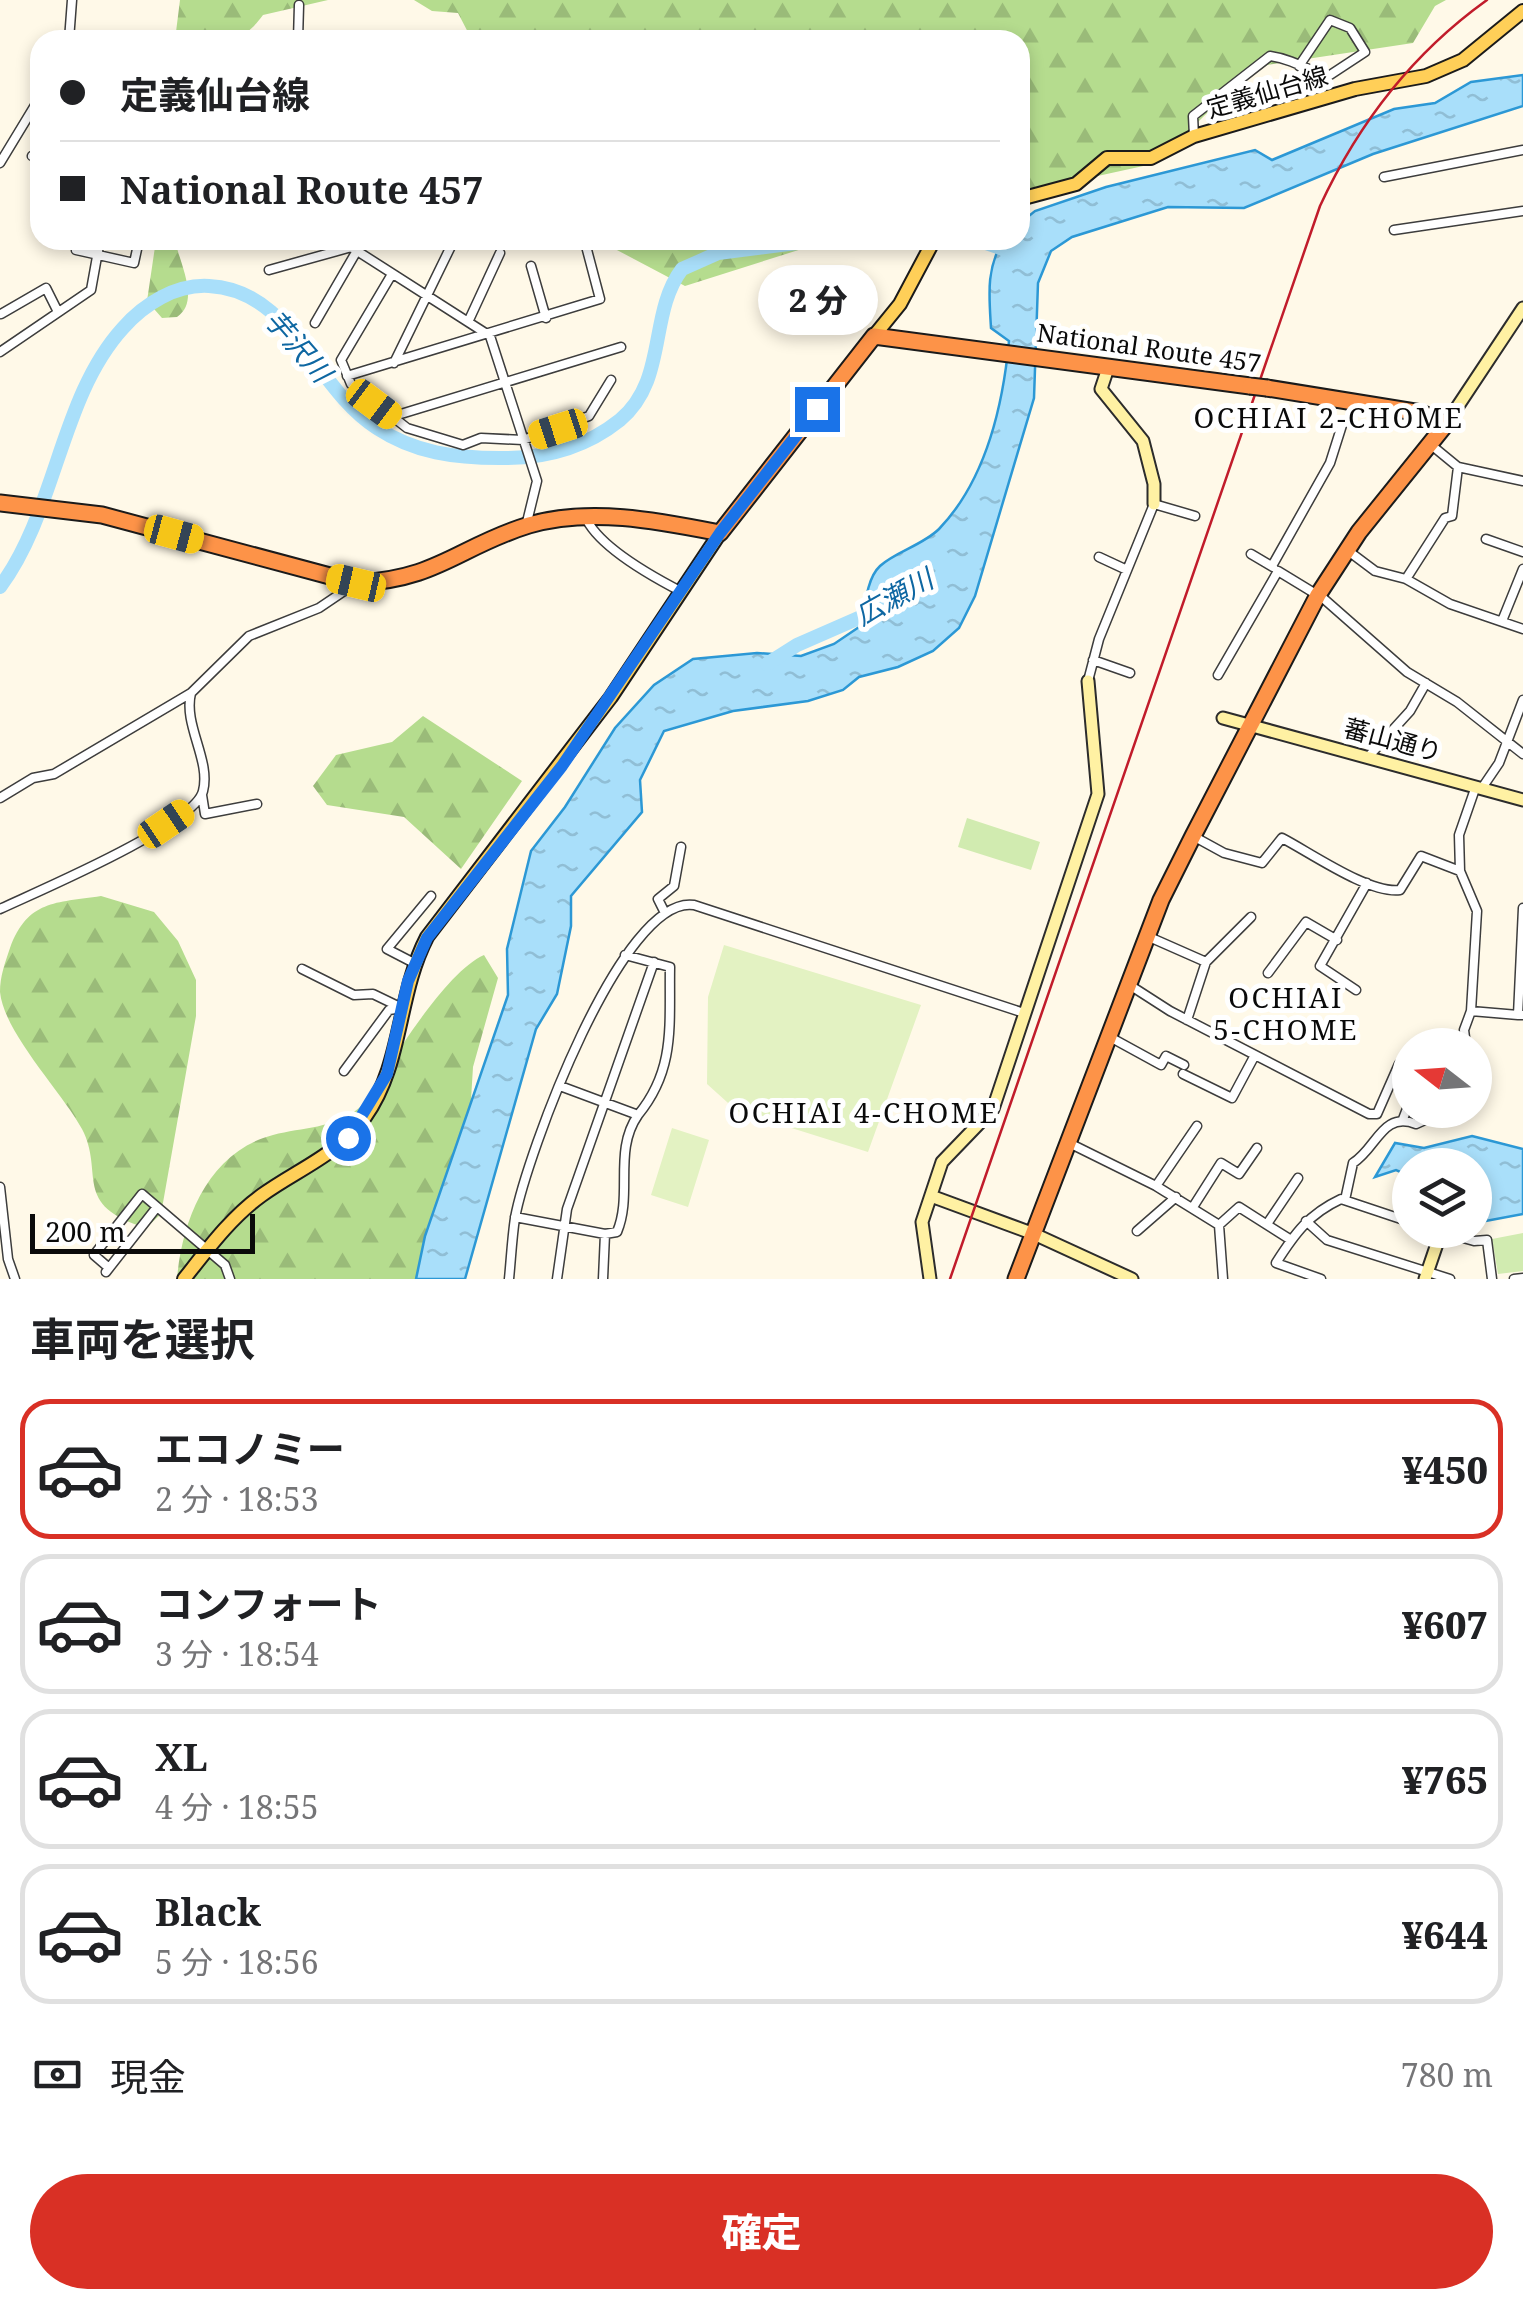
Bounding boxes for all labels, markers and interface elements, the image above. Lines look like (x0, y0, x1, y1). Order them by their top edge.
street label: 定義仙台線 (1202, 57, 1331, 125)
text: 定義仙台線 (120, 68, 310, 120)
text: National Route 457 (120, 163, 483, 215)
callout: 2 分 (757, 264, 877, 334)
text: 2 分 (789, 278, 847, 321)
water label: 芋沢川 (257, 301, 343, 392)
street label: National Route 457 (1035, 314, 1263, 380)
car (341, 374, 407, 434)
route end (795, 387, 840, 432)
district label: OCHIAI 2-CHOME (1194, 398, 1464, 436)
car (525, 405, 591, 453)
car (141, 512, 207, 556)
water label: 広瀬川 (848, 558, 942, 633)
car (323, 562, 389, 604)
street label: 蕃山通り (1341, 710, 1446, 768)
car (133, 795, 199, 853)
district label: OCHIAI 5-CHOME (1213, 978, 1359, 1048)
north arrow (1392, 1028, 1492, 1128)
map controls (1392, 1028, 1492, 1248)
district label: OCHIAI 4-CHOME (729, 1093, 999, 1131)
route start (326, 1116, 371, 1161)
button: layers (1392, 1148, 1492, 1248)
scale bar (30, 1209, 255, 1254)
text: 200 m (45, 1212, 126, 1250)
text: 車両を選択 (30, 1308, 255, 1369)
text: エコノミー (155, 1422, 345, 1474)
icon: car (35, 1424, 125, 1514)
text: ¥450 (1402, 1443, 1488, 1495)
text: 2 分 · 18:53 (155, 1477, 319, 1520)
text: コンフォート (155, 1577, 382, 1629)
icon: car (35, 1579, 125, 1669)
text: ¥607 (1402, 1598, 1488, 1650)
text: 3 分 · 18:54 (155, 1632, 319, 1675)
text: XL (155, 1730, 208, 1782)
icon: car (35, 1734, 125, 1824)
text: ¥765 (1402, 1753, 1488, 1805)
text: 4 分 · 18:55 (155, 1785, 319, 1828)
text: Black (155, 1885, 261, 1937)
icon: car (35, 1889, 125, 1979)
text: ¥644 (1402, 1908, 1488, 1960)
text: 5 分 · 18:56 (155, 1940, 319, 1983)
icon: cash (30, 2047, 85, 2102)
text: 現金 (110, 2050, 186, 2102)
text: 780 m (1401, 2053, 1493, 2096)
button: 確定 (30, 2174, 1493, 2289)

